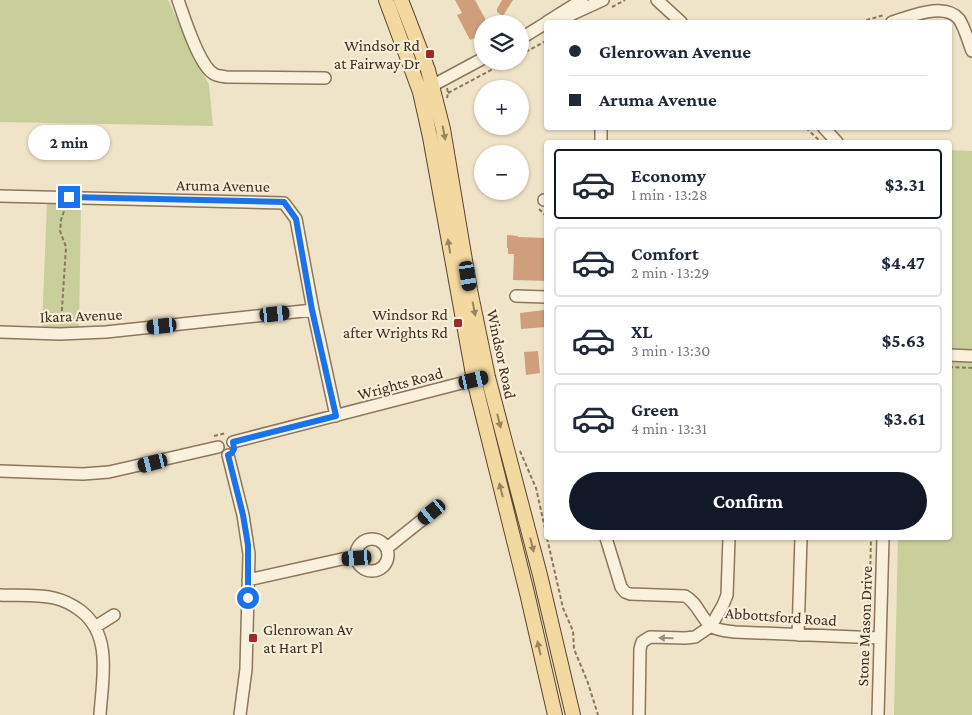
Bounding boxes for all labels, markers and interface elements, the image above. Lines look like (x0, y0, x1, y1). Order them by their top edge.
map controls (474, 15, 529, 200)
button: layers (474, 15, 529, 70)
place label: Windsor Rd at Fairway Dr (334, 37, 421, 73)
text: Glenrowan Avenue (599, 41, 751, 62)
marker: Windsor Rd at Fairway Dr (424, 48, 436, 60)
button: + (474, 80, 529, 135)
text: Aruma Avenue (599, 89, 717, 110)
callout: 2 min (28, 124, 110, 160)
one-way arrow (440, 126, 448, 142)
text: 2 min (50, 134, 88, 151)
button: − (474, 145, 529, 200)
icon: car (571, 162, 616, 207)
text: Economy (631, 165, 706, 186)
text: $3.31 (885, 174, 925, 195)
street label: Aruma Avenue (176, 176, 270, 195)
route end (58, 186, 80, 208)
text: 1 min · 13:28 (631, 186, 708, 203)
one-way arrow (445, 238, 453, 254)
icon: car (571, 240, 616, 285)
text: Comfort (631, 243, 699, 264)
text: $4.47 (881, 252, 925, 273)
car (458, 260, 477, 292)
text: 2 min · 13:29 (631, 264, 709, 281)
one-way arrow (471, 302, 479, 318)
car (259, 305, 290, 323)
street label: Ikara Avenue (39, 306, 123, 325)
place label: Windsor Rd after Wrights Rd (343, 306, 449, 342)
street label: Windsor Road (484, 308, 519, 401)
car (146, 317, 177, 335)
marker: Windsor Rd after Wrights Rd (452, 317, 464, 329)
icon: car (571, 318, 616, 363)
text: XL (631, 321, 653, 342)
text: $5.63 (882, 330, 925, 351)
text: 3 min · 13:30 (631, 342, 710, 359)
street label: Wrights Road (356, 364, 445, 404)
car (457, 369, 490, 391)
icon: car (571, 396, 616, 441)
text: Green (631, 399, 679, 420)
text: $3.61 (884, 408, 925, 429)
one-way arrow (495, 413, 503, 428)
text: 4 min · 13:31 (631, 420, 707, 437)
car (136, 452, 169, 474)
button: Confirm (569, 472, 927, 530)
one-way arrow (497, 483, 505, 498)
car (415, 497, 448, 527)
one-way arrow (528, 538, 536, 553)
car (341, 549, 372, 567)
street label: Stone Mason Drive (854, 565, 875, 687)
route start (237, 587, 259, 609)
street label: Abbottsford Road (725, 604, 838, 629)
place label: Glenrowan Av at Hart Pl (263, 621, 354, 656)
marker: Glenrowan Av at Hart Pl (247, 632, 259, 644)
one-way arrow (658, 634, 674, 642)
one-way arrow (535, 639, 543, 655)

